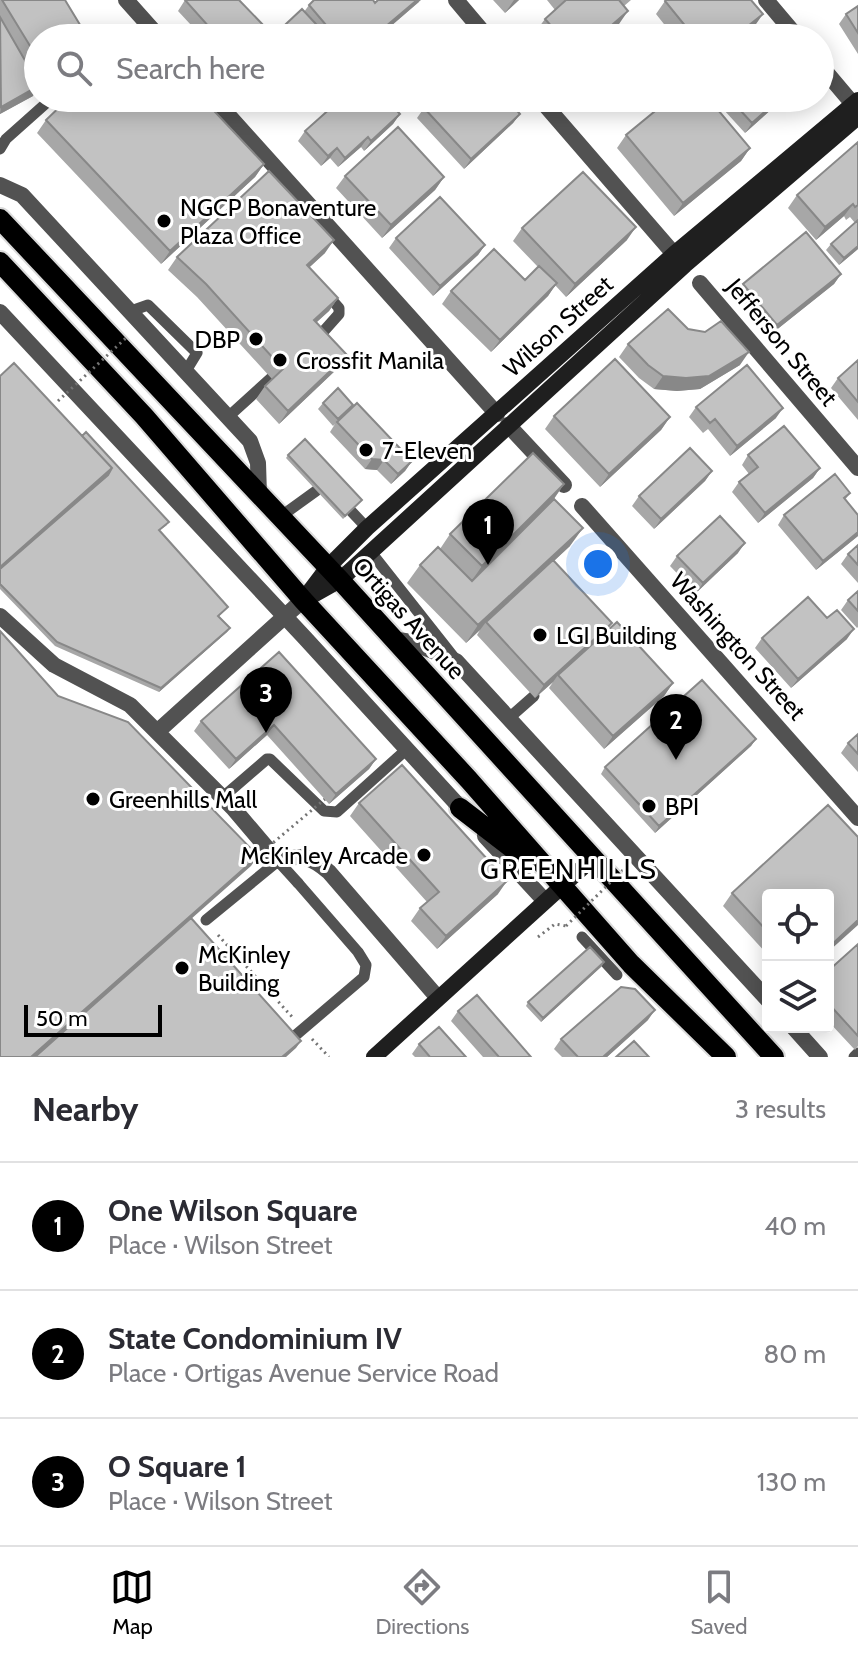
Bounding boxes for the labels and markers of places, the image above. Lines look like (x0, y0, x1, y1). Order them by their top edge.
place label: NGCP Bonaventure Plaza Office (180, 193, 376, 250)
marker: NGCP Bonaventure Plaza Office (155, 212, 173, 230)
place label: DBP (194, 325, 240, 354)
marker: DBP (247, 330, 265, 348)
place label: Crossfit Manila (296, 346, 445, 375)
marker: Crossfit Manila (271, 351, 289, 369)
place label: 7-Eleven (382, 436, 472, 465)
marker: 7-Eleven (357, 441, 375, 459)
pin: 1 (462, 499, 514, 565)
place label: LGI Building (556, 621, 677, 650)
marker: LGI Building (531, 626, 549, 644)
pin: 3 (240, 667, 292, 733)
pin: 2 (650, 694, 702, 760)
place label: Greenhills Mall (109, 785, 258, 814)
marker: Greenhills Mall (84, 790, 102, 808)
place label: BPI (665, 792, 699, 821)
marker: BPI (640, 797, 658, 815)
place label: McKinley Arcade (240, 841, 408, 870)
marker: McKinley Arcade (415, 846, 433, 864)
place label: McKinley Building (198, 940, 290, 997)
marker: McKinley Building (173, 959, 191, 977)

